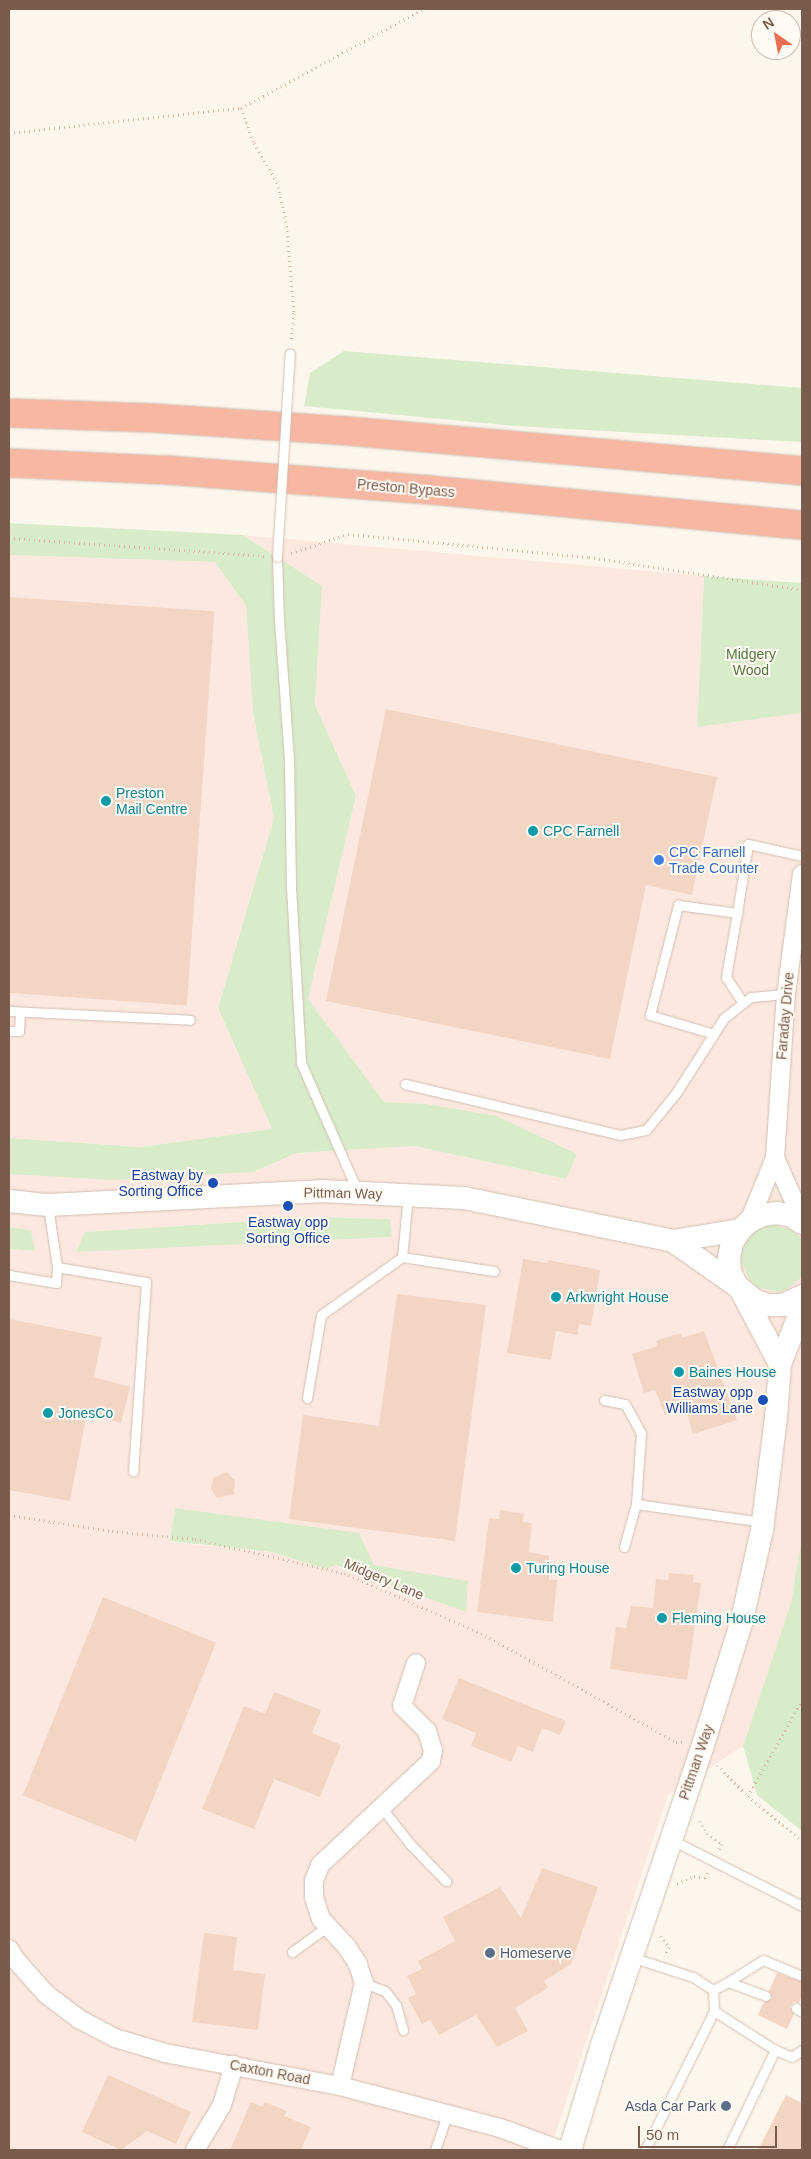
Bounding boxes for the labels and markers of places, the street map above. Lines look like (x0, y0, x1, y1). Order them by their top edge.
place label: Preston Mail Centre (116, 785, 188, 818)
marker: Preston Mail Centre (100, 795, 112, 807)
place label: CPC Farnell (543, 823, 619, 839)
marker: CPC Farnell (527, 825, 539, 837)
place label: CPC Farnell Trade Counter (669, 844, 759, 876)
marker: CPC Farnell Trade Counter (653, 854, 665, 866)
place label: Eastway by Sorting Office (118, 1167, 203, 1200)
marker: Eastway by Sorting Office (207, 1177, 219, 1189)
marker: Eastway opp Sorting Office (282, 1200, 294, 1212)
place label: Eastway opp Sorting Office (246, 1214, 330, 1246)
place label: Arkwright House (566, 1289, 669, 1305)
marker: Arkwright House (550, 1291, 562, 1303)
place label: Baines House (689, 1364, 776, 1380)
marker: Baines House (673, 1366, 685, 1378)
place label: Eastway opp Williams Lane (666, 1384, 753, 1416)
marker: Eastway opp Williams Lane (757, 1394, 769, 1406)
place label: JonesCo (58, 1405, 113, 1421)
marker: JonesCo (42, 1407, 54, 1419)
place label: Turing House (526, 1560, 610, 1576)
marker: Turing House (510, 1562, 522, 1574)
place label: Fleming House (672, 1610, 766, 1626)
marker: Fleming House (656, 1612, 668, 1624)
place label: Homeserve (500, 1945, 572, 1961)
marker: Homeserve (484, 1947, 496, 1959)
place label: Asda Car Park (625, 2098, 716, 2114)
marker: Asda Car Park (720, 2100, 732, 2112)

